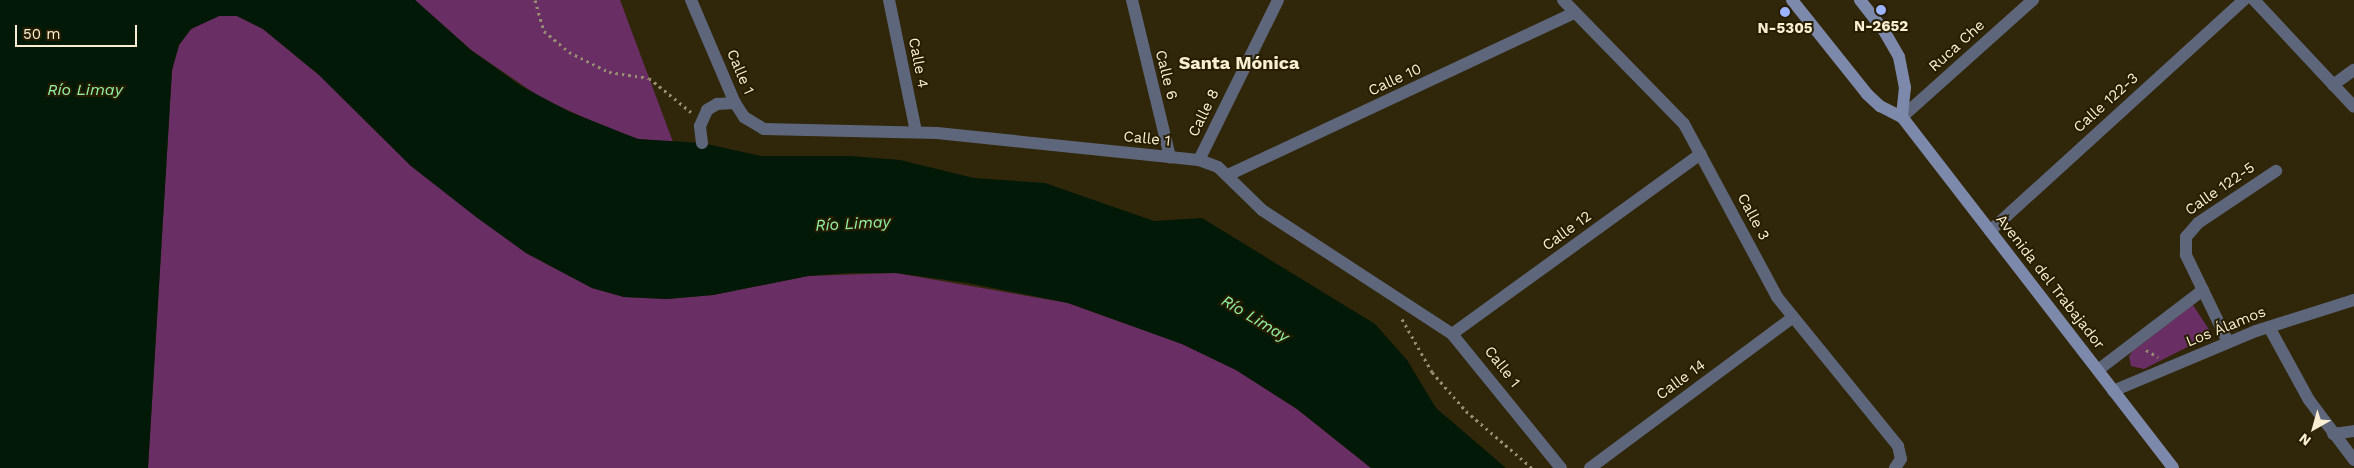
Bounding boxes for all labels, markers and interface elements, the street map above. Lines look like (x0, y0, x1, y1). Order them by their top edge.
marker: N-2652 (1875, 4, 1887, 16)
marker: N-5305 (1779, 6, 1791, 18)
scale bar (18, 15, 140, 47)
street label: Ruca Che (1925, 16, 1989, 76)
place label: N-2652 (1854, 18, 1908, 36)
place label: N-5305 (1758, 20, 1812, 38)
text: 50 m (23, 25, 60, 43)
street label: Calle 4 (904, 36, 932, 90)
street label: Calle 1 (722, 47, 758, 97)
street label: Calle 6 (1151, 48, 1181, 102)
district label: Santa Mónica (1179, 52, 1299, 74)
street label: Calle 10 (1365, 60, 1425, 100)
street label: Calle 122-3 (2070, 69, 2142, 137)
water label: Río Limay (47, 80, 123, 100)
street label: Calle 8 (1185, 86, 1223, 140)
street label: Calle 1 (1122, 128, 1172, 150)
street label: Calle 122-5 (2182, 158, 2258, 220)
street label: Calle 3 (1733, 190, 1773, 244)
street label: Calle 12 (1539, 207, 1595, 255)
street label: Avenida del Trabajador (1991, 211, 2109, 353)
water label: Río Limay (815, 212, 891, 236)
water label: Río Limay (1218, 291, 1292, 347)
street label: Los Álamos (2183, 303, 2269, 351)
street label: Calle 1 (1480, 343, 1524, 391)
street label: Calle 14 (1653, 356, 1709, 404)
north arrow (2289, 403, 2339, 453)
text: N (2296, 430, 2314, 449)

